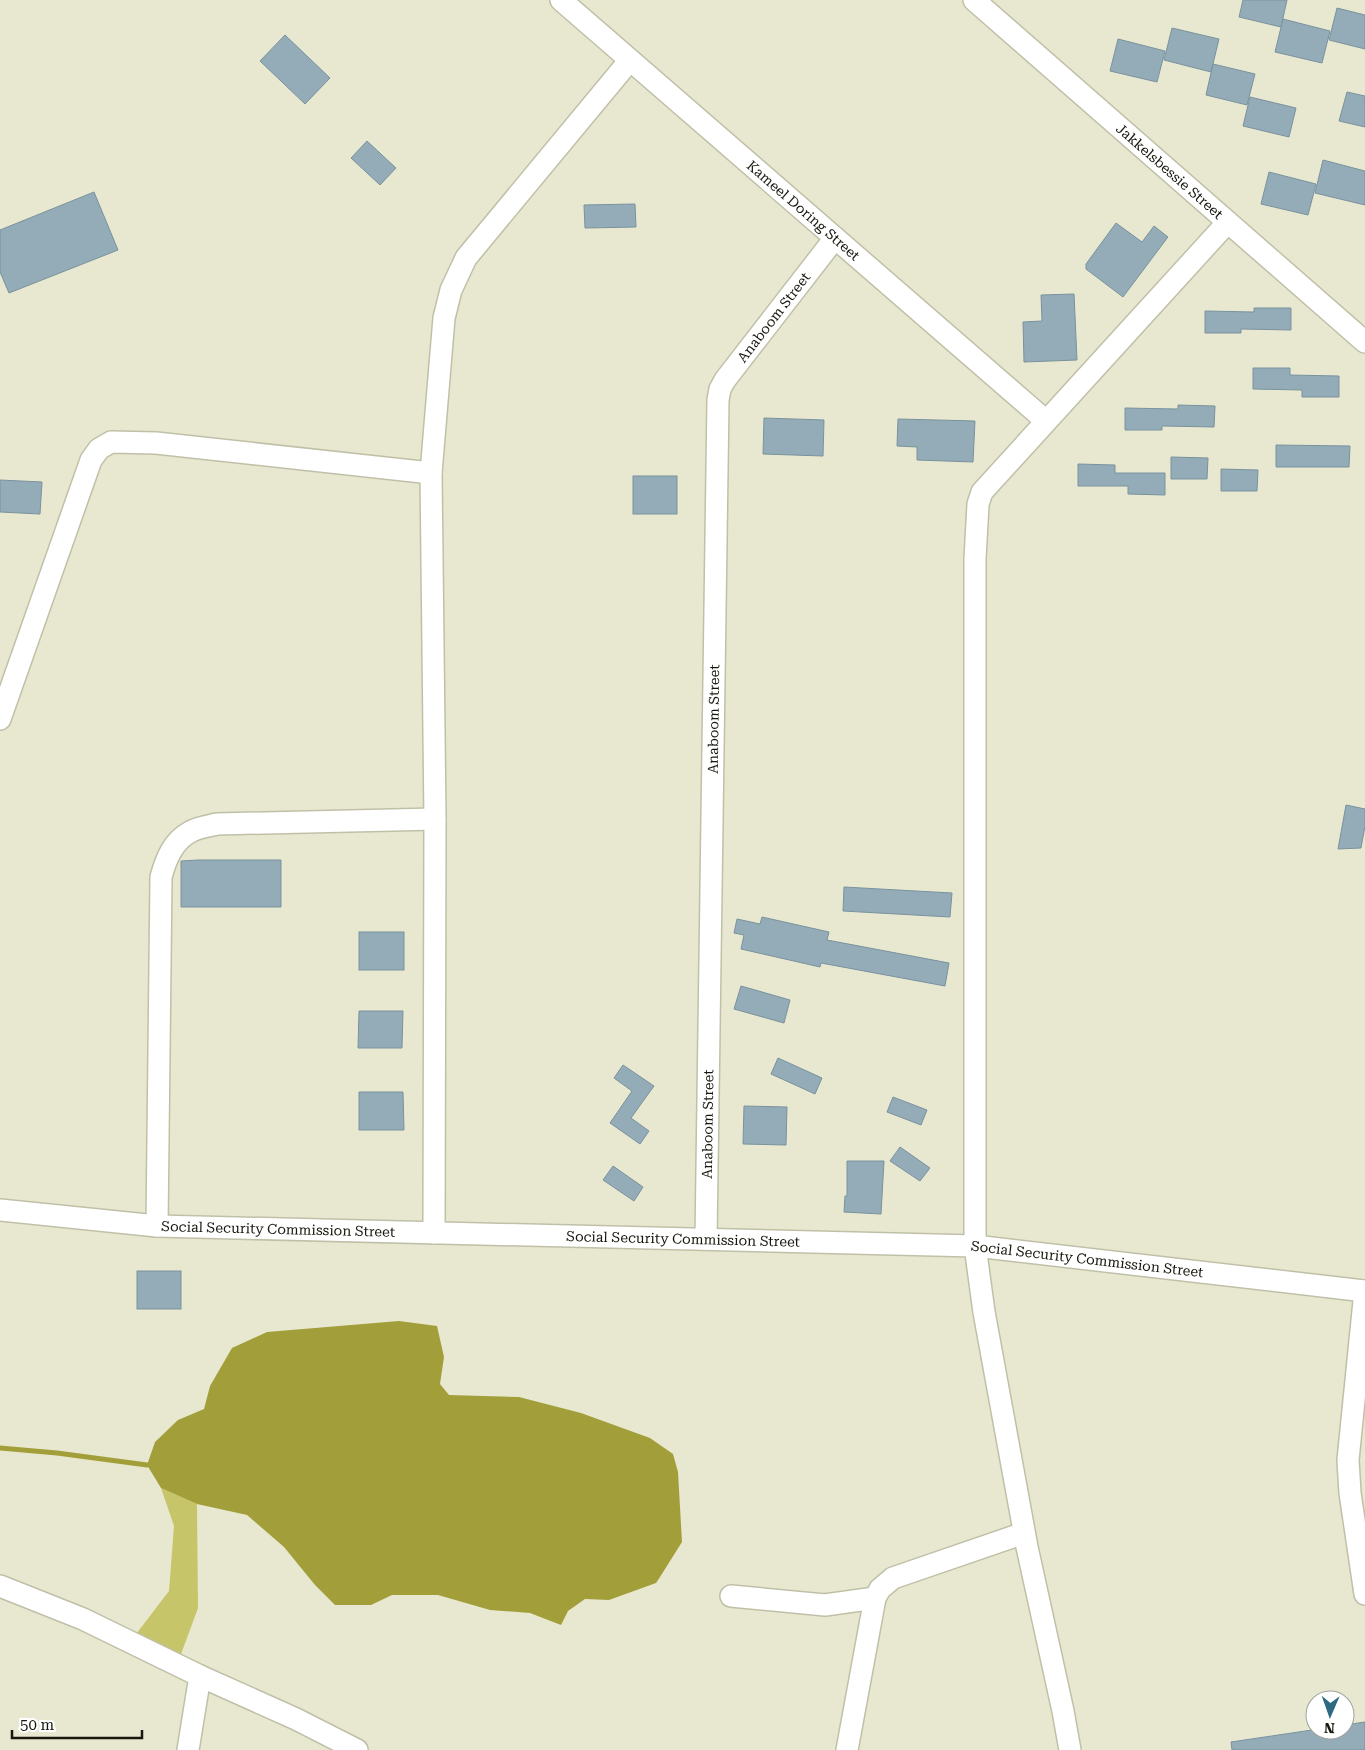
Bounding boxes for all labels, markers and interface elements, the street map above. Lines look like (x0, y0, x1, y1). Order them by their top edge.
street label: Jakkelsbessie Street (1113, 120, 1226, 222)
street label: Kameel Doring Street (744, 157, 863, 264)
street label: Anaboom Street (734, 269, 813, 365)
street label: Anaboom Street (705, 664, 722, 774)
street label: Anaboom Street (699, 1069, 716, 1179)
street label: Social Security Commission Street (161, 1218, 395, 1240)
street label: Social Security Commission Street (566, 1228, 800, 1250)
street label: Social Security Commission Street (970, 1238, 1204, 1280)
north arrow (1305, 1690, 1355, 1740)
scale bar (12, 1708, 142, 1740)
text: 50 m (20, 1716, 55, 1734)
text: N (1324, 1720, 1335, 1736)

